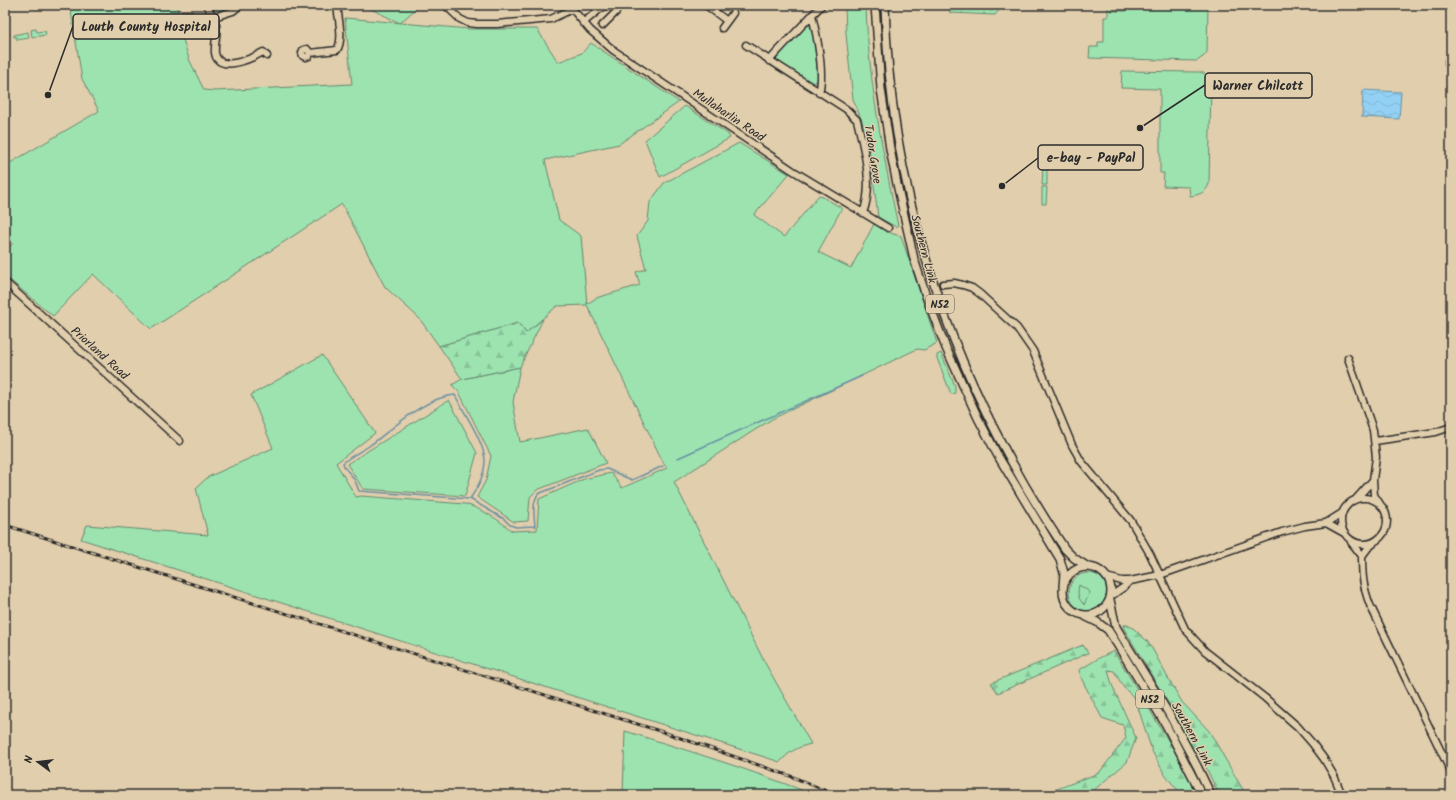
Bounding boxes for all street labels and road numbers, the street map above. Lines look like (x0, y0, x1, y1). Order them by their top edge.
street label: Mullaharlin Road (689, 84, 770, 147)
street label: Tudor Grove (858, 123, 887, 186)
street label: Southern Link (905, 213, 942, 286)
road number: N52 (926, 295, 954, 313)
street label: Priorland Road (66, 322, 134, 385)
road number: N52 (1136, 690, 1164, 708)
street label: Southern Link (1166, 699, 1217, 770)

